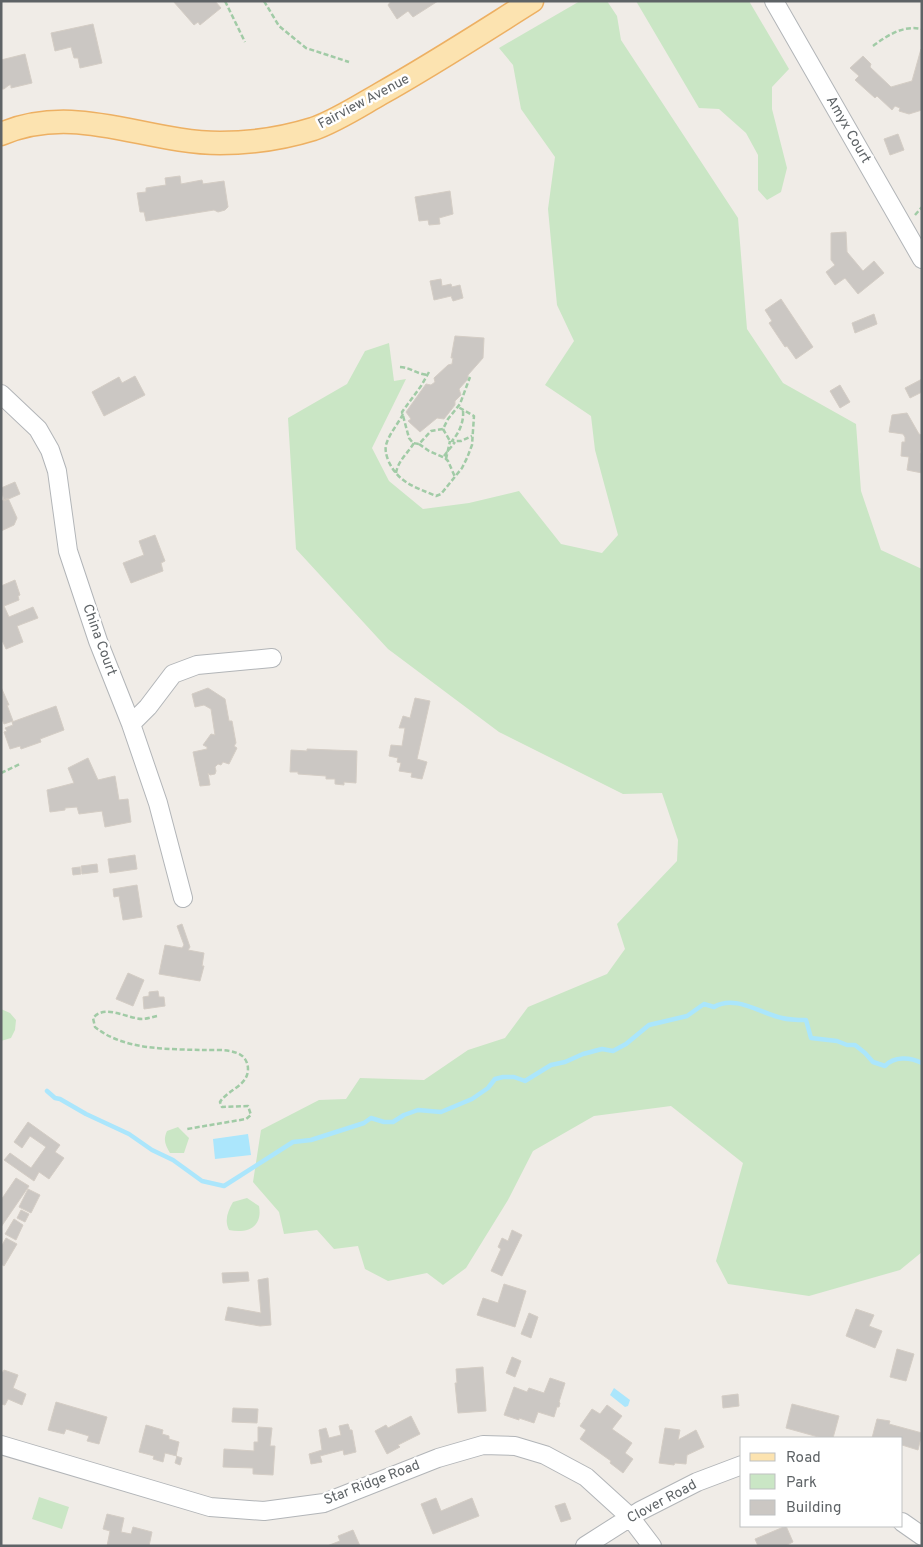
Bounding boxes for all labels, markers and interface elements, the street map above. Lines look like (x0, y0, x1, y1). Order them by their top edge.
street label: Fairview Avenue (315, 71, 413, 133)
street label: Amyx Court (822, 93, 874, 167)
street label: China Court (78, 602, 120, 678)
legend (740, 1437, 903, 1527)
text: Road (786, 1449, 821, 1468)
street label: Star Ridge Road (322, 1457, 422, 1509)
text: Park (786, 1474, 817, 1493)
street label: Clover Road (624, 1477, 700, 1527)
text: Building (786, 1499, 841, 1518)

